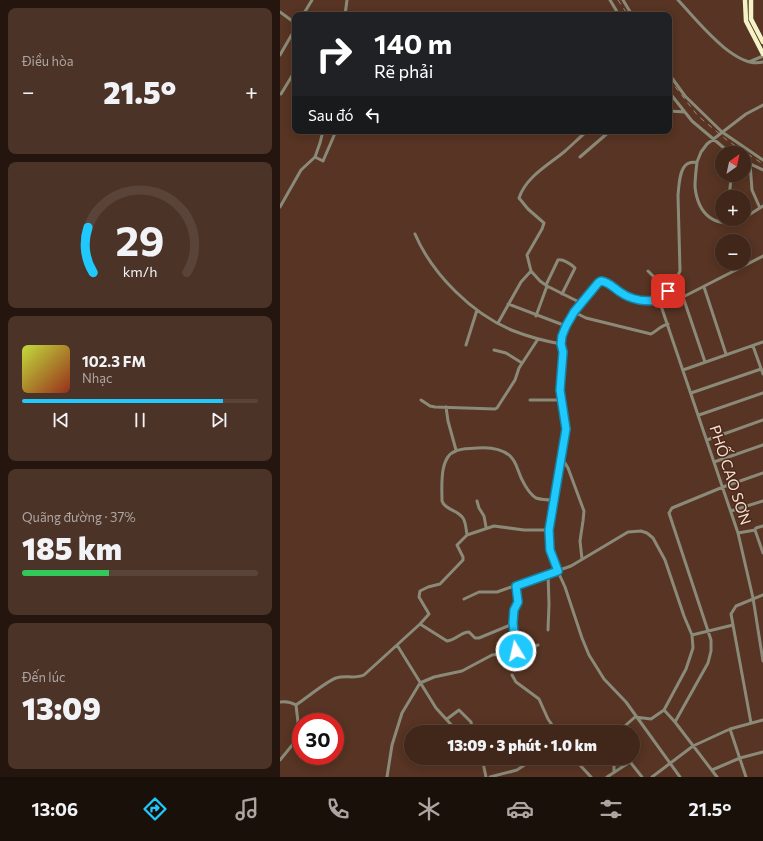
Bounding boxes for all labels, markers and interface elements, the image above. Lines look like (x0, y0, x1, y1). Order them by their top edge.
text: 140 m (374, 26, 452, 60)
icon: right (308, 28, 360, 80)
text: Điều hòa (22, 53, 74, 69)
text: Rẽ phải (374, 60, 433, 82)
text: 21.5° (103, 73, 176, 110)
text: − (22, 78, 35, 105)
text: + (245, 78, 258, 105)
icon: left (362, 104, 384, 126)
text: Sau đó (308, 106, 354, 124)
north arrow (715, 146, 751, 182)
map controls (715, 146, 751, 270)
button: + (715, 190, 751, 226)
text: 29 (115, 213, 165, 264)
button: − (715, 234, 751, 270)
text: km/h (123, 261, 157, 279)
pin (651, 274, 685, 308)
icon: arrive (657, 280, 679, 302)
text: 102.3 FM (82, 352, 146, 370)
text: Nhạc (82, 370, 112, 386)
icon: previous (50, 409, 72, 431)
icon: pause (129, 409, 151, 431)
icon: next (208, 409, 230, 431)
street label: PHỐ CAO SƠN (706, 422, 758, 527)
text: Quãng đường · 37% (22, 509, 136, 525)
text: 185 km (22, 529, 122, 566)
position arrow (495, 630, 537, 672)
text: Đến lúc (22, 669, 65, 685)
text: 13:09 (22, 689, 101, 726)
speed limit sign: 30 (292, 713, 344, 765)
text: 13:09 · 3 phút · 1.0 km (447, 736, 597, 754)
icon: directions (141, 795, 169, 823)
icon: music (233, 795, 261, 823)
icon: phone (324, 795, 352, 823)
icon: climate (415, 795, 443, 823)
icon: car (506, 795, 534, 823)
icon: filters (597, 795, 625, 823)
text: 13:06 (32, 798, 78, 820)
text: 21.5° (689, 798, 731, 820)

